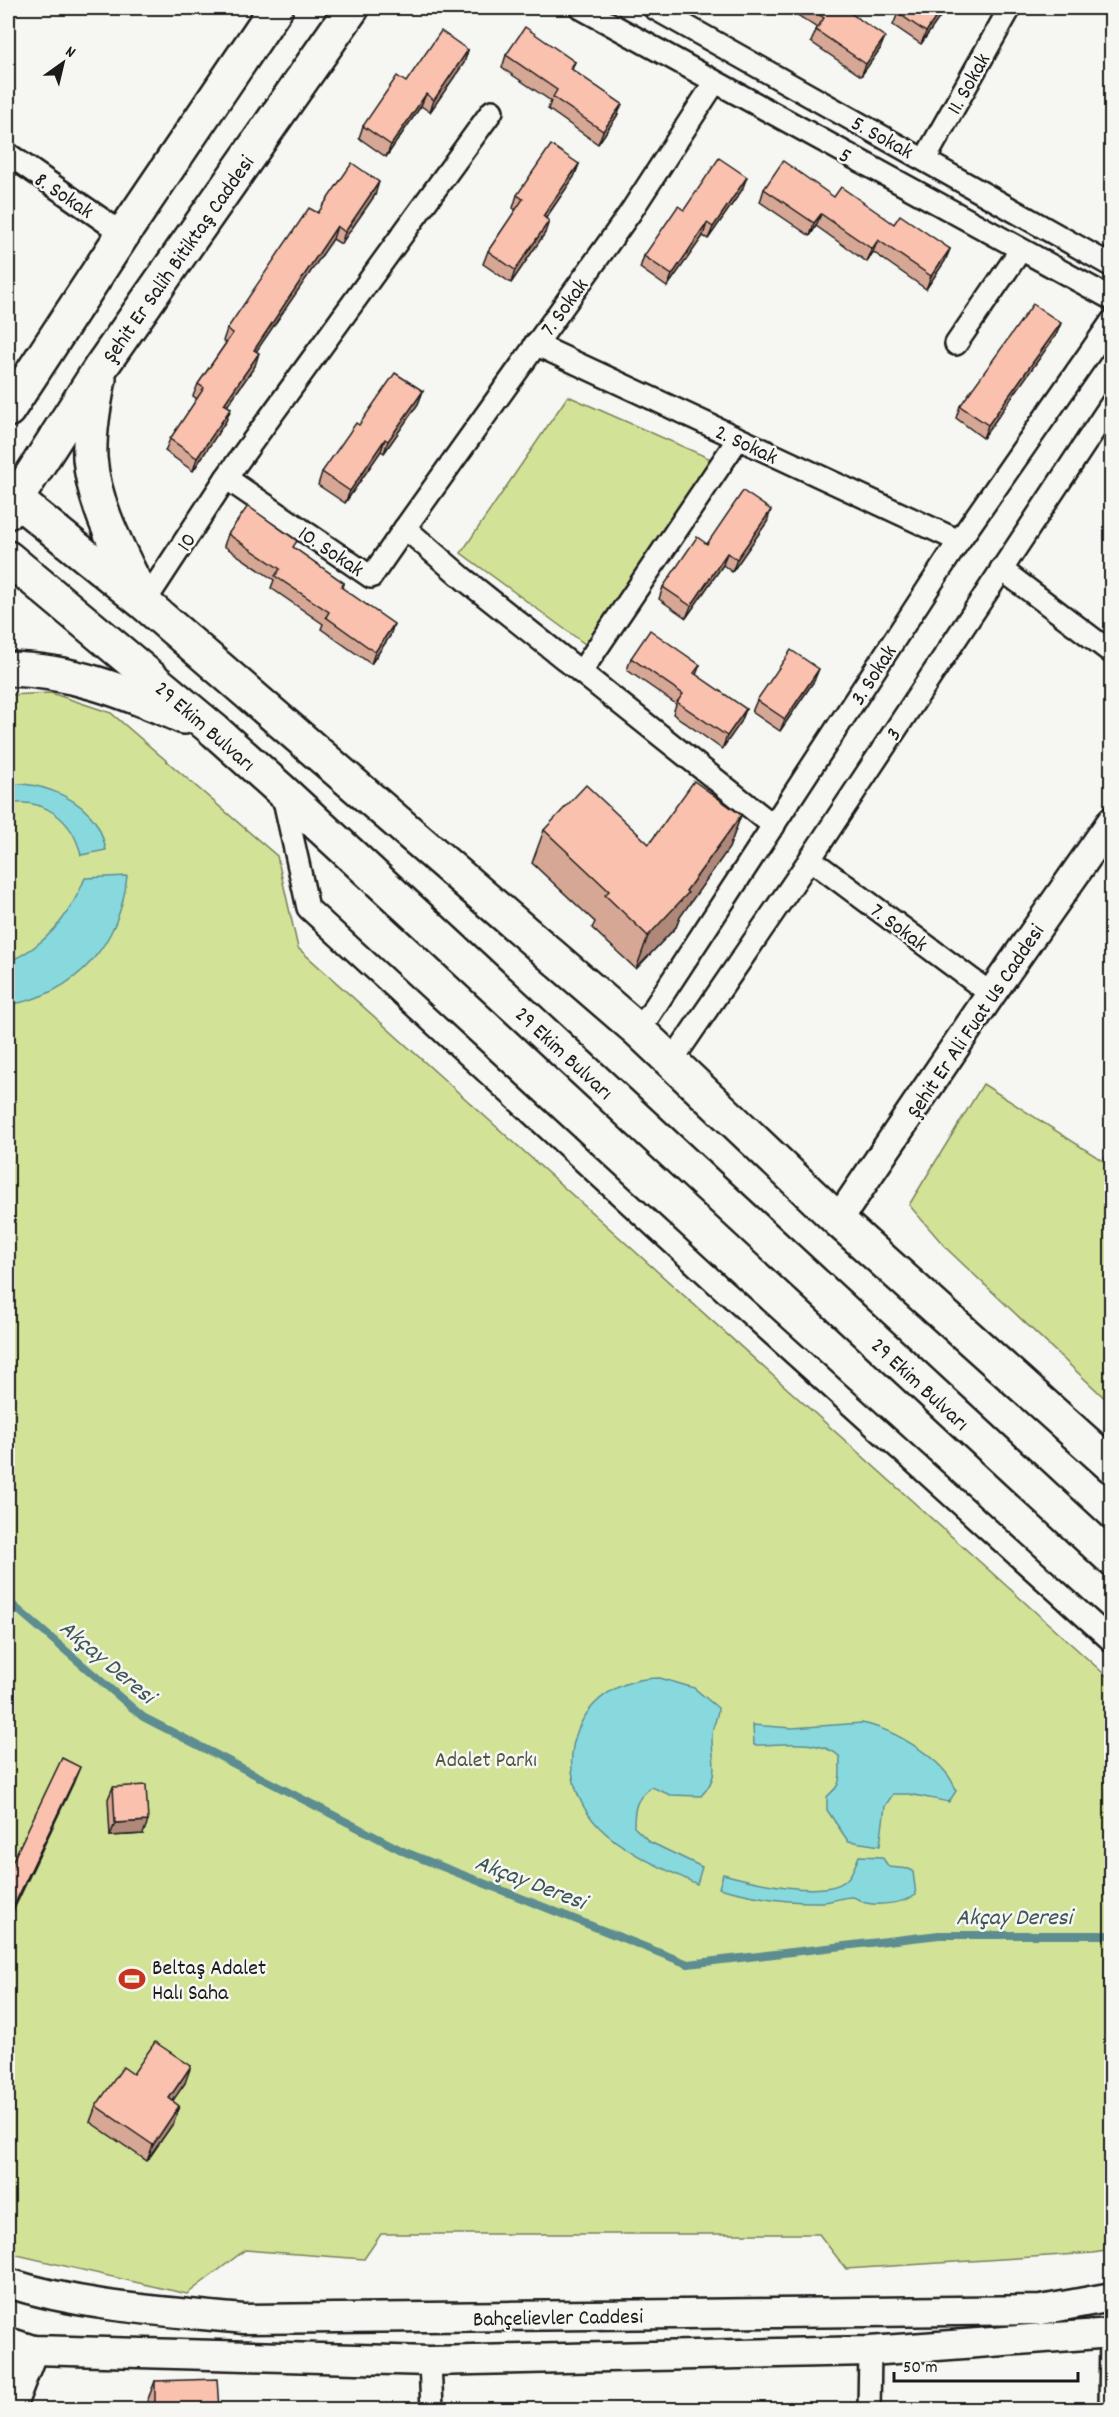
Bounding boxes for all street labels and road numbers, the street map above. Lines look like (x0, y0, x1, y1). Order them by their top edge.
street label: 11. Sokak (940, 48, 1000, 121)
street label: 5. Sokak (845, 109, 918, 169)
street label: 5 (832, 141, 856, 173)
street label: Şehit Er Salih Bitiktaş Caddesi (96, 150, 263, 370)
street label: 8. Sokak (27, 166, 99, 228)
street label: 7. Sokak (534, 273, 597, 343)
street label: 2. Sokak (709, 418, 782, 474)
street label: 10. Sokak (291, 520, 369, 586)
street label: 10 (170, 527, 206, 558)
street label: 3. Sokak (844, 640, 906, 712)
street label: 29 Ekim Bulvarı (146, 675, 261, 780)
street label: 3 (879, 722, 911, 747)
street label: 7. Sokak (863, 897, 933, 961)
street label: Şehit Er Ali Fuat Us Caddesi (900, 919, 1053, 1125)
street label: 29 Ekim Bulvarı (506, 1001, 619, 1108)
street label: 29 Ekim Bulvarı (862, 1332, 975, 1439)
street label: Bahçelievler Caddesi (473, 2303, 644, 2336)

